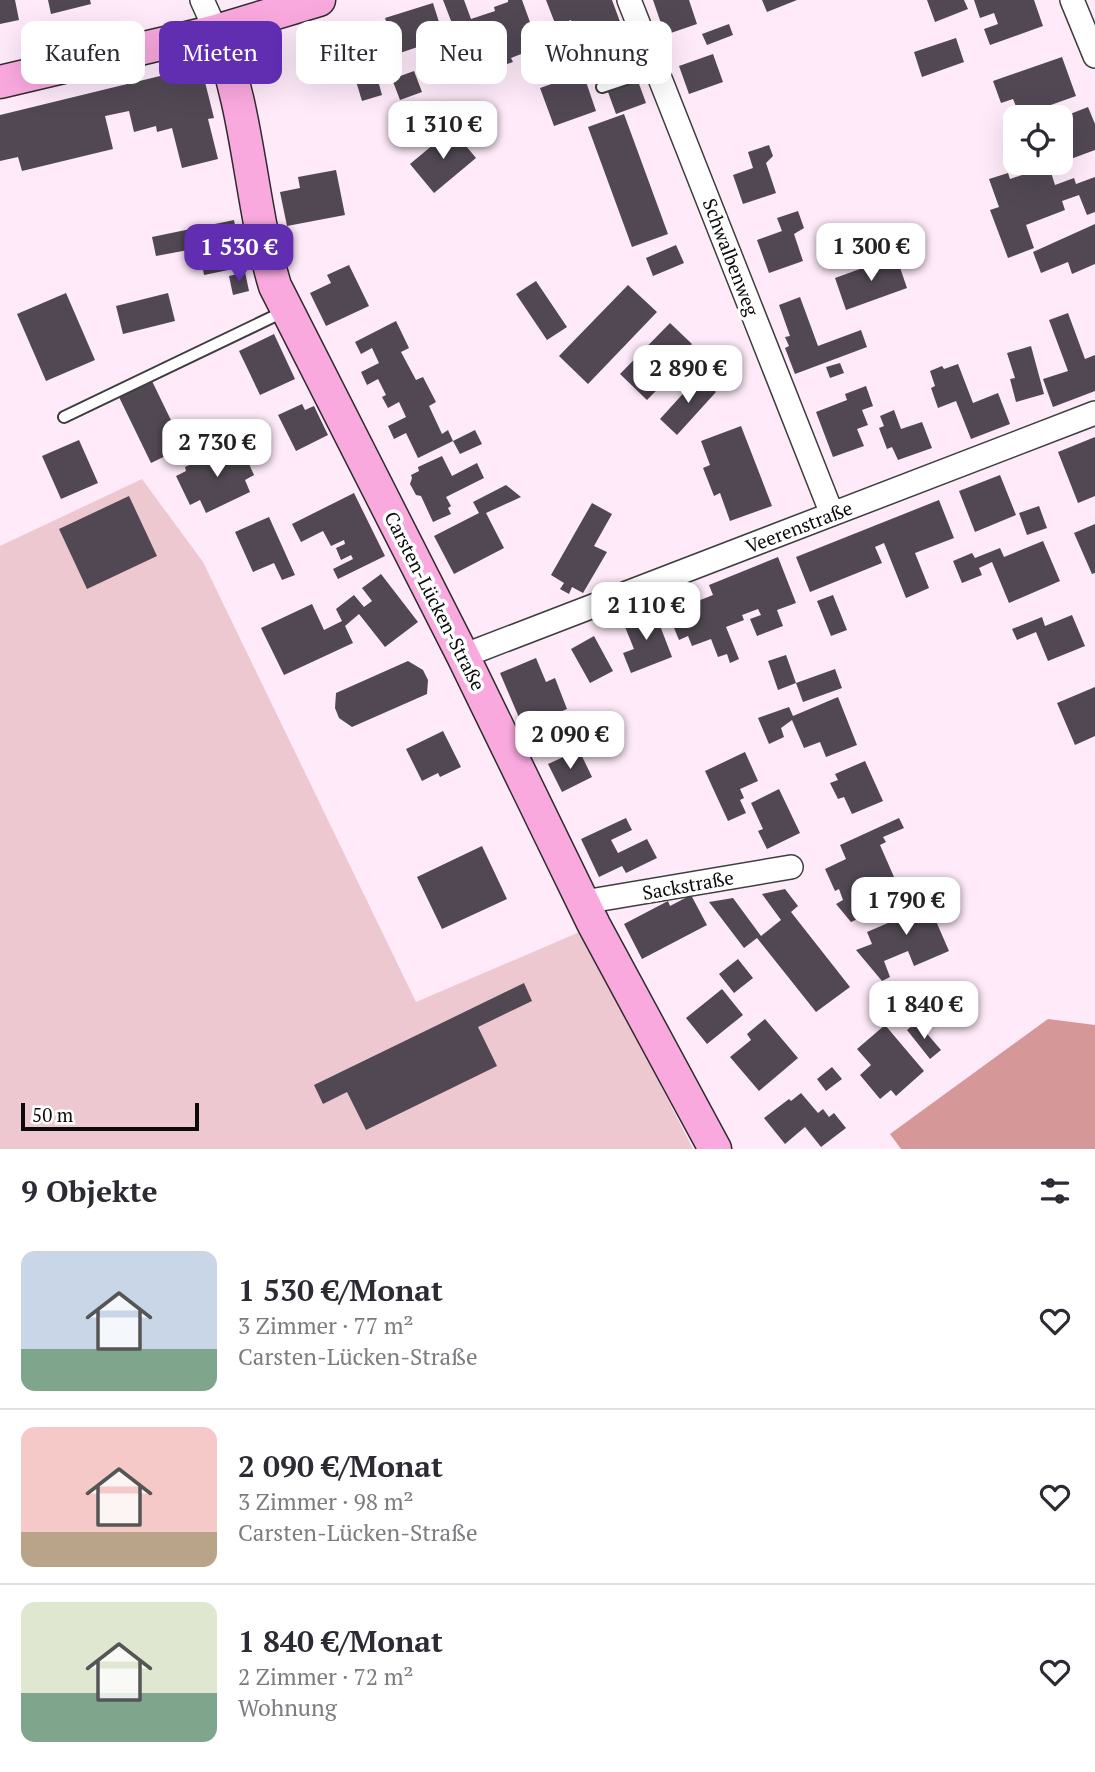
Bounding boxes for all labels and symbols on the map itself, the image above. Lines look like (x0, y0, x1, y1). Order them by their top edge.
pin: 1 310 € (378, 102, 508, 161)
street label: Schwalbenweg (698, 195, 766, 320)
pin: 1 530 € (174, 224, 304, 284)
pin: 1 300 € (806, 224, 936, 283)
pin: 2 890 € (623, 346, 753, 405)
pin: 2 730 € (152, 420, 282, 479)
street label: Veerenstraße (742, 495, 856, 558)
street label: Carsten-Lücken-Straße (379, 507, 491, 695)
pin: 2 110 € (581, 582, 711, 642)
pin: 2 090 € (505, 712, 635, 771)
street label: Sackstraße (640, 864, 736, 905)
pin: 1 790 € (841, 878, 971, 937)
pin: 1 840 € (859, 982, 989, 1041)
scale bar (21, 1100, 200, 1132)

